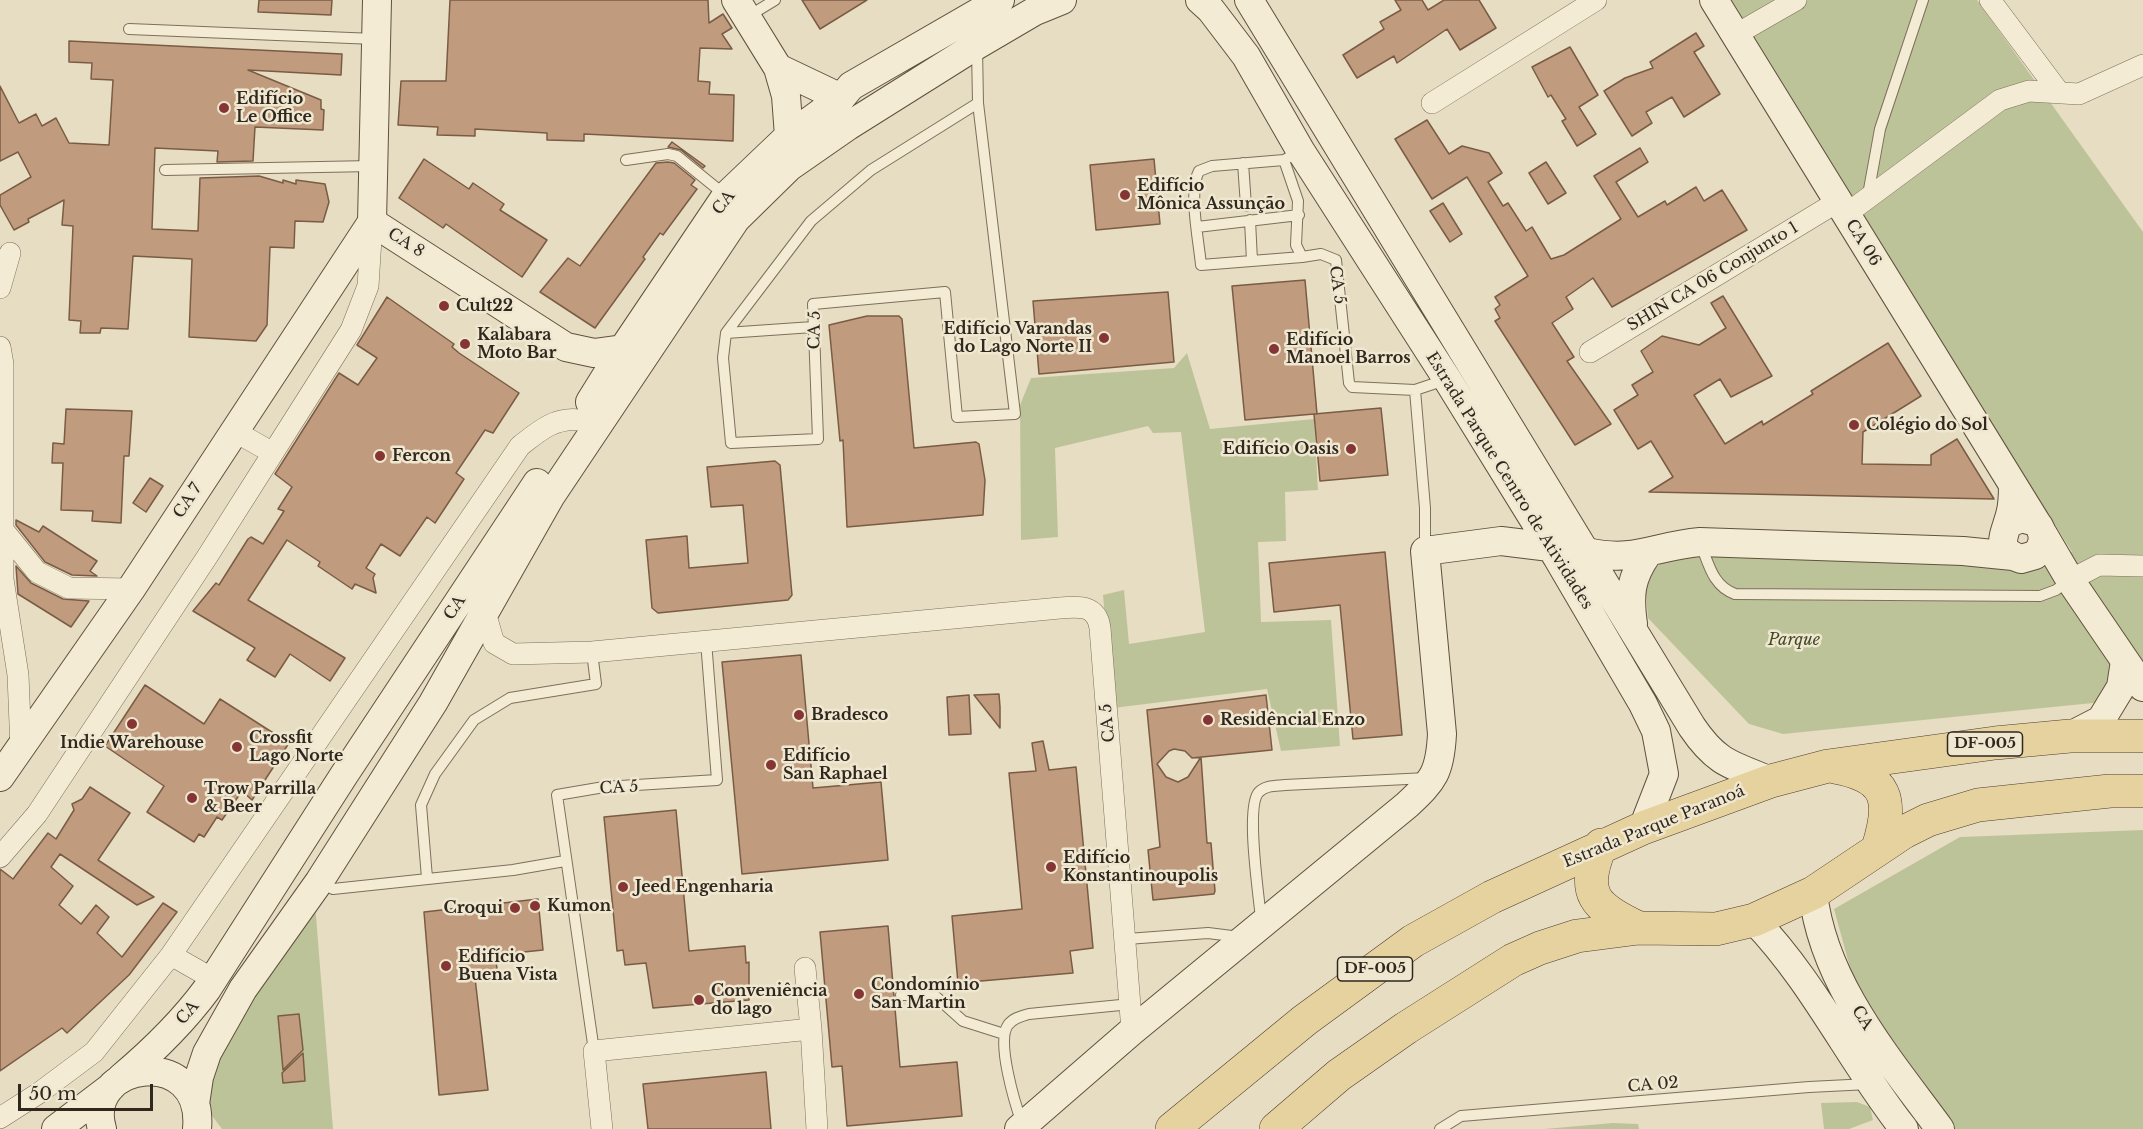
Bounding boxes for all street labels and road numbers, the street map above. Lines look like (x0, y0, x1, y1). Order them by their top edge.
street label: CA (709, 187, 739, 219)
street label: CA 06 (1841, 216, 1885, 270)
street label: SHIN CA 06 Conjunto 1 (1624, 218, 1802, 336)
street label: CA 8 (384, 224, 428, 262)
street label: CA 5 (1325, 264, 1349, 306)
street label: CA 5 (805, 310, 825, 350)
street label: Estrada Parque Centro de Atividades (1421, 349, 1597, 613)
street label: CA 7 (170, 480, 206, 522)
street label: CA (440, 592, 470, 624)
street label: CA 5 (1097, 703, 1119, 743)
road number: DF-005 (1948, 732, 2022, 756)
street label: CA 5 (599, 777, 639, 799)
street label: Estrada Parque Paranoá (1560, 782, 1748, 872)
road number: DF-005 (1338, 957, 1412, 981)
street label: CA (173, 997, 203, 1029)
street label: CA (1847, 1002, 1877, 1034)
street label: CA 02 (1627, 1073, 1679, 1097)

